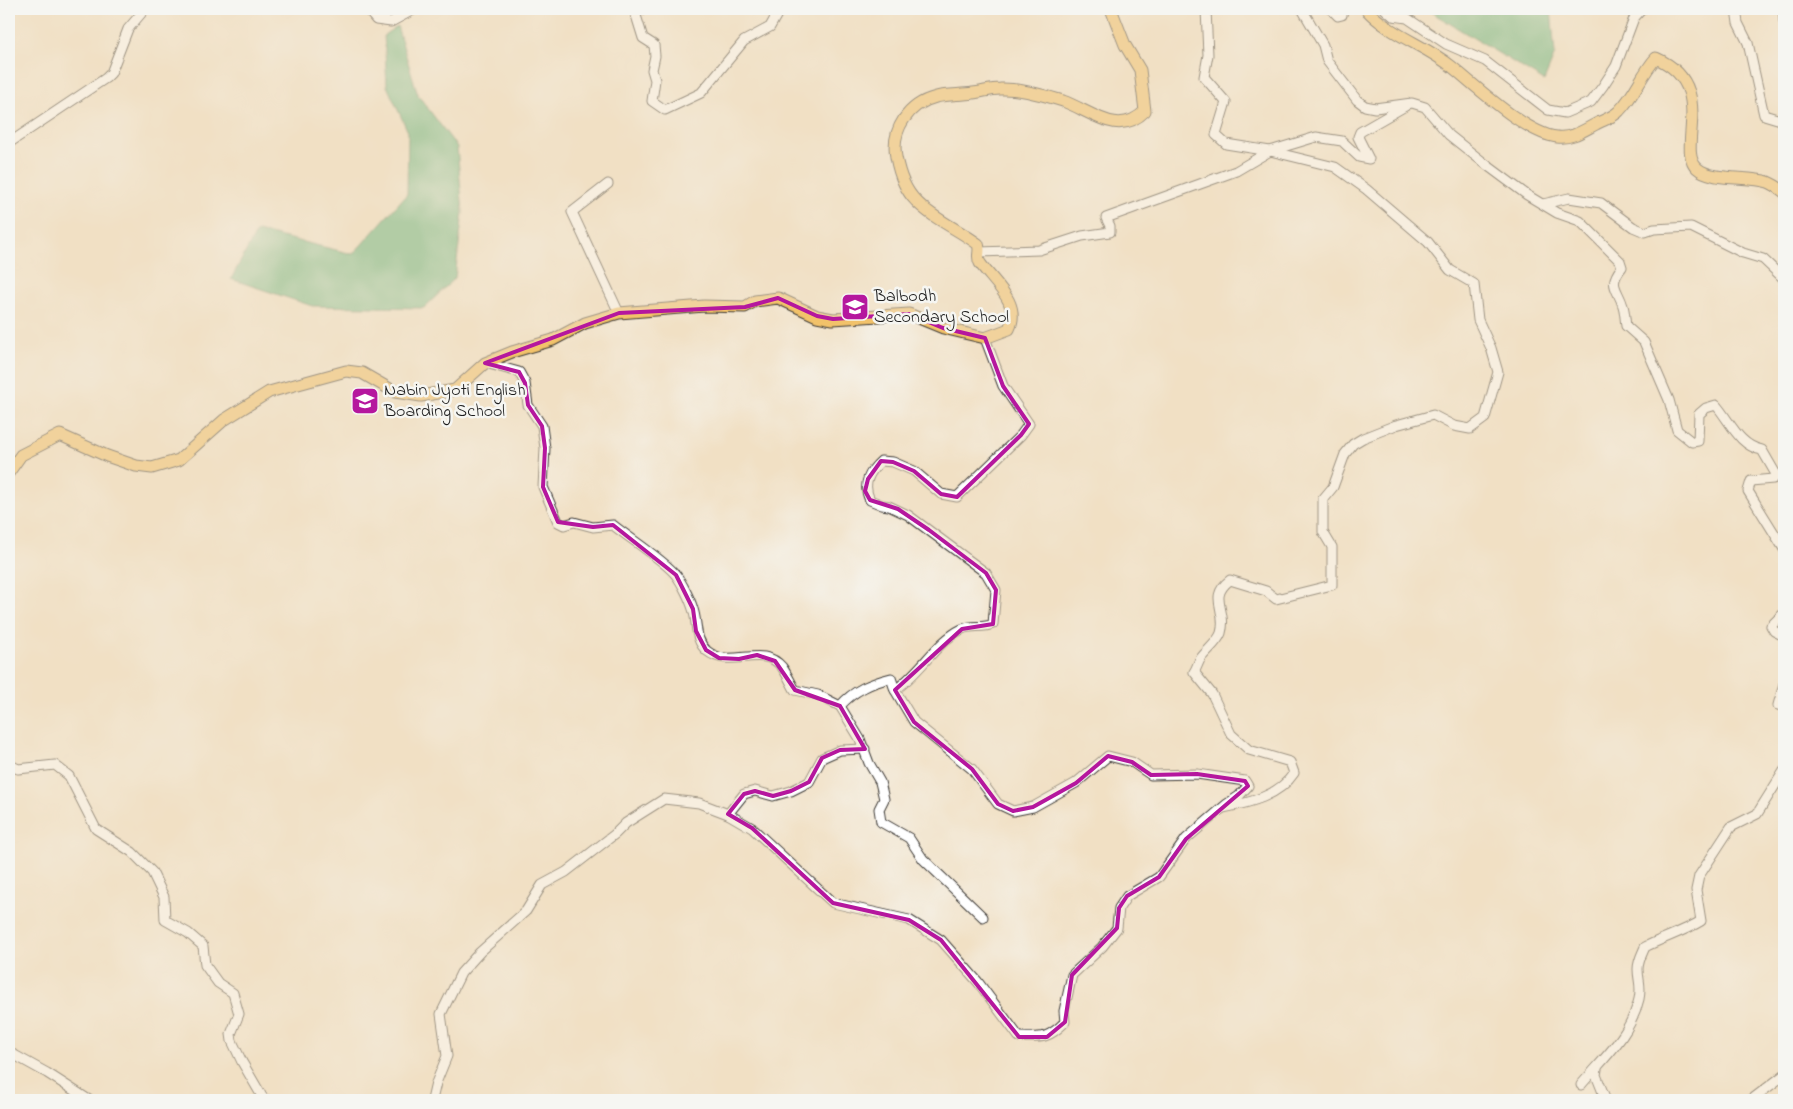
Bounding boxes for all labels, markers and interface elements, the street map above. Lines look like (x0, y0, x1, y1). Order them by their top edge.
place label: Balbodh Secondary School (873, 284, 1009, 331)
school or university icon: Balbodh Secondary School (840, 292, 870, 322)
place label: Nabin Jyoti English Boarding School (383, 378, 526, 426)
school or university icon: Nabin Jyoti English Boarding School (350, 386, 380, 416)

